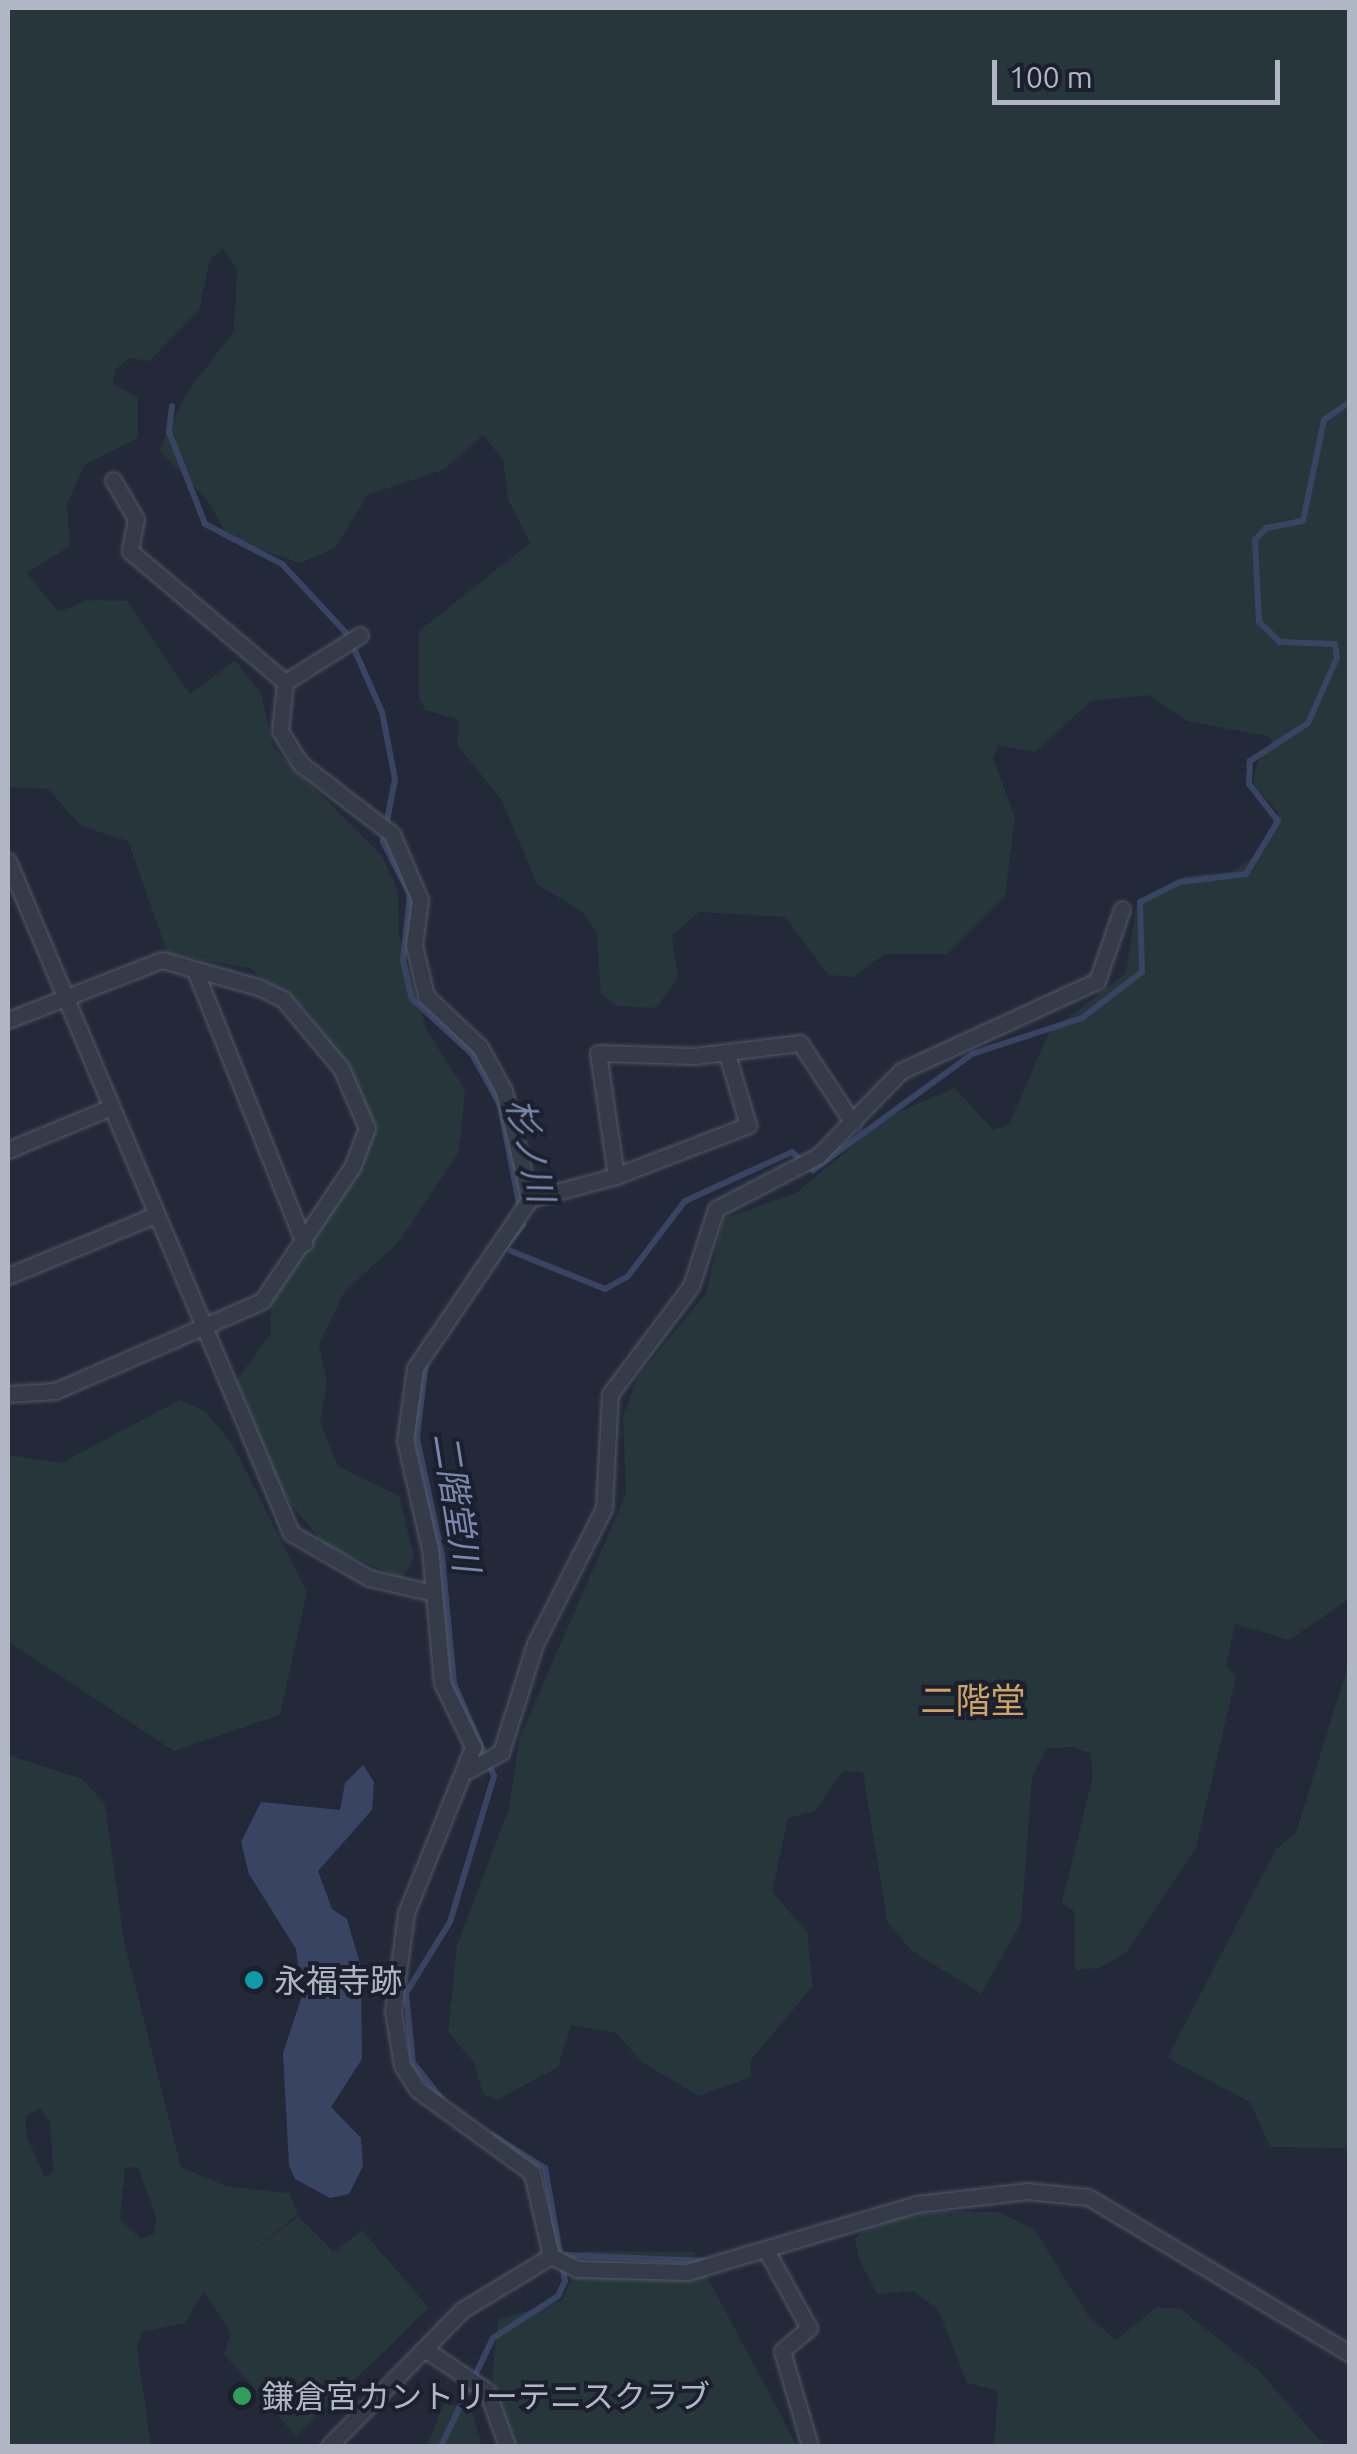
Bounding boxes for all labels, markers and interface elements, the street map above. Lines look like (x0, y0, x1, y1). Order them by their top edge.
scale bar (997, 40, 1284, 102)
text: 100 m (1009, 60, 1093, 94)
water label: 杉ノ川 (499, 1094, 563, 1206)
water label: 二階堂川 (425, 1430, 489, 1574)
district label: 二階堂 (921, 1679, 1025, 1721)
place label: 永福寺跡 (274, 1961, 402, 1999)
marker: 永福寺跡 (243, 1969, 265, 1991)
place label: 鎌倉宮カントリーテニスクラブ (262, 2377, 710, 2415)
marker: 鎌倉宮カントリーテニスクラブ (231, 2385, 253, 2407)

